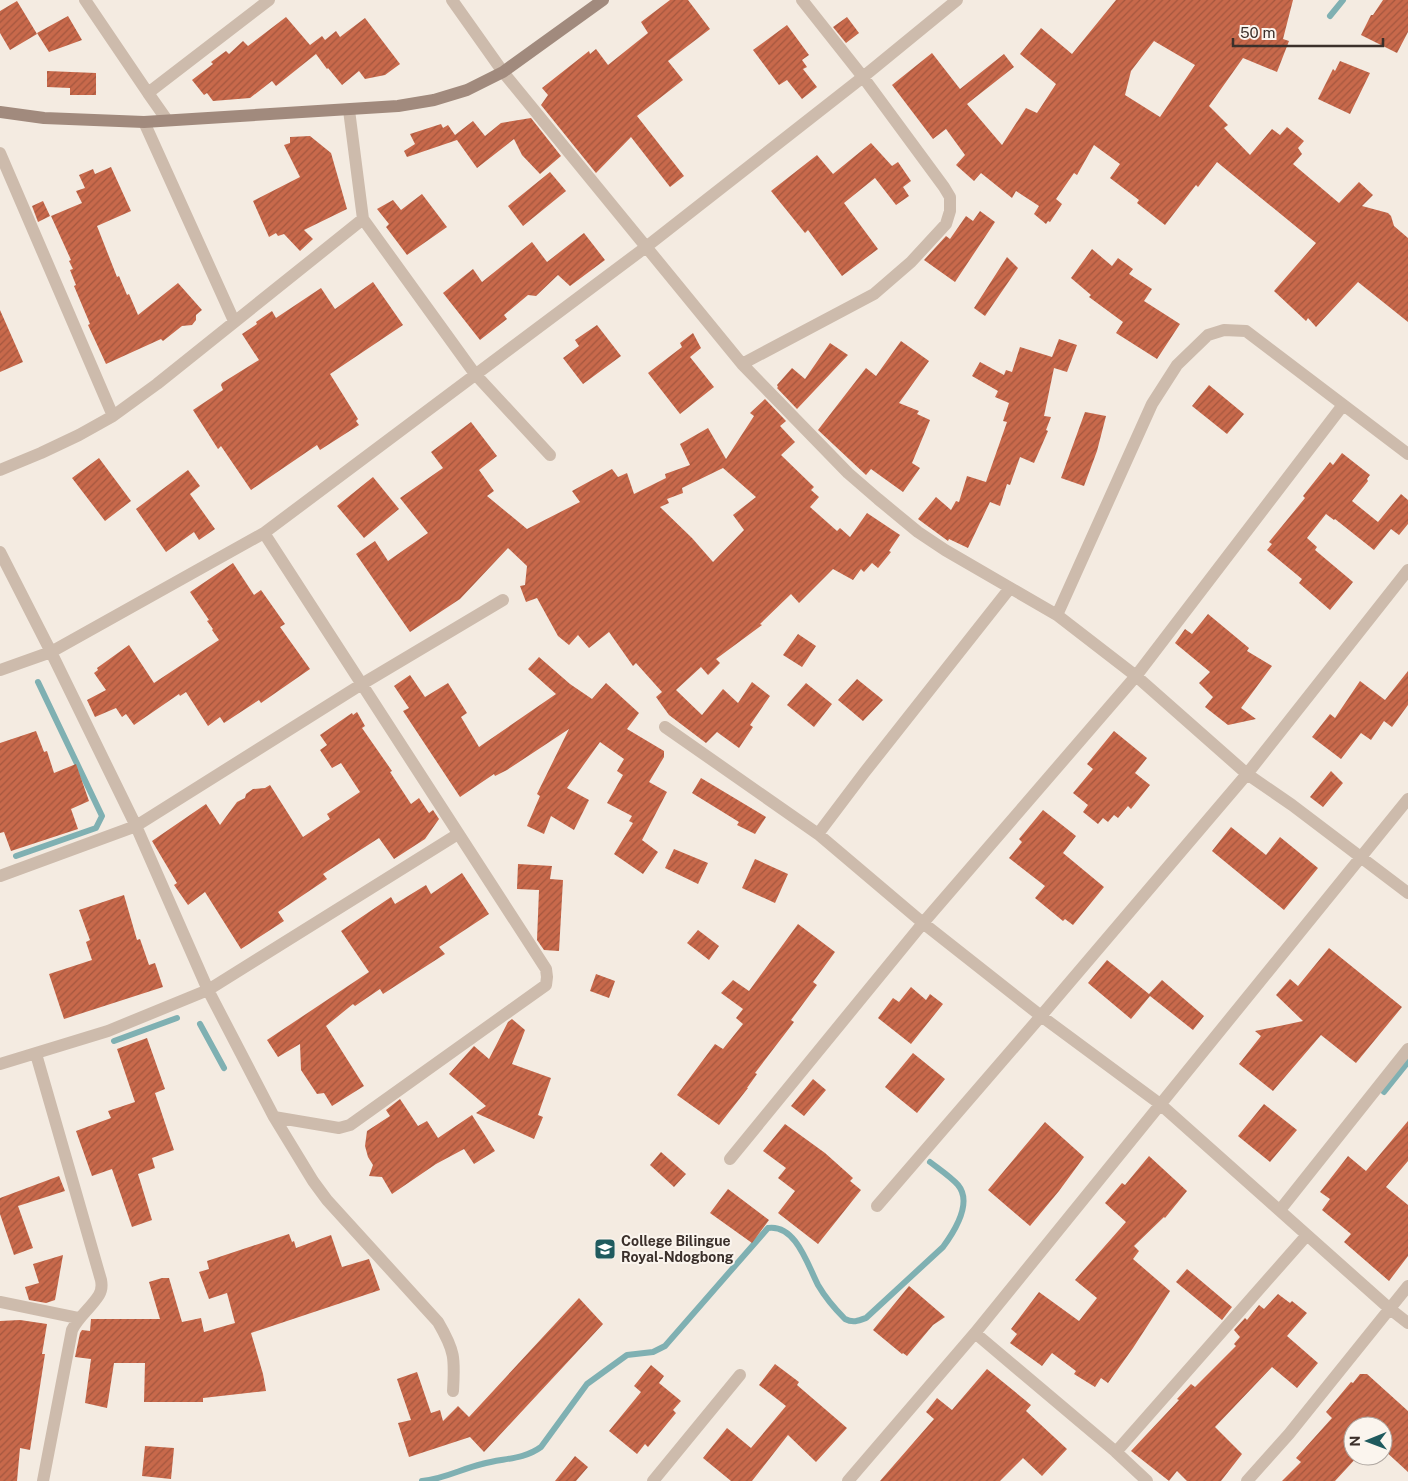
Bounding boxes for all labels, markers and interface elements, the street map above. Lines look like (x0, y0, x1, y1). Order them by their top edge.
scale bar (1233, 15, 1383, 47)
text: 50 m (1240, 24, 1275, 41)
place label: College Bilingue Royal-Ndogbong (621, 1233, 734, 1265)
school or university icon: College Bilingue Royal-Ndogbong (593, 1237, 617, 1261)
north arrow (1343, 1416, 1393, 1466)
text: N (1347, 1436, 1363, 1447)

